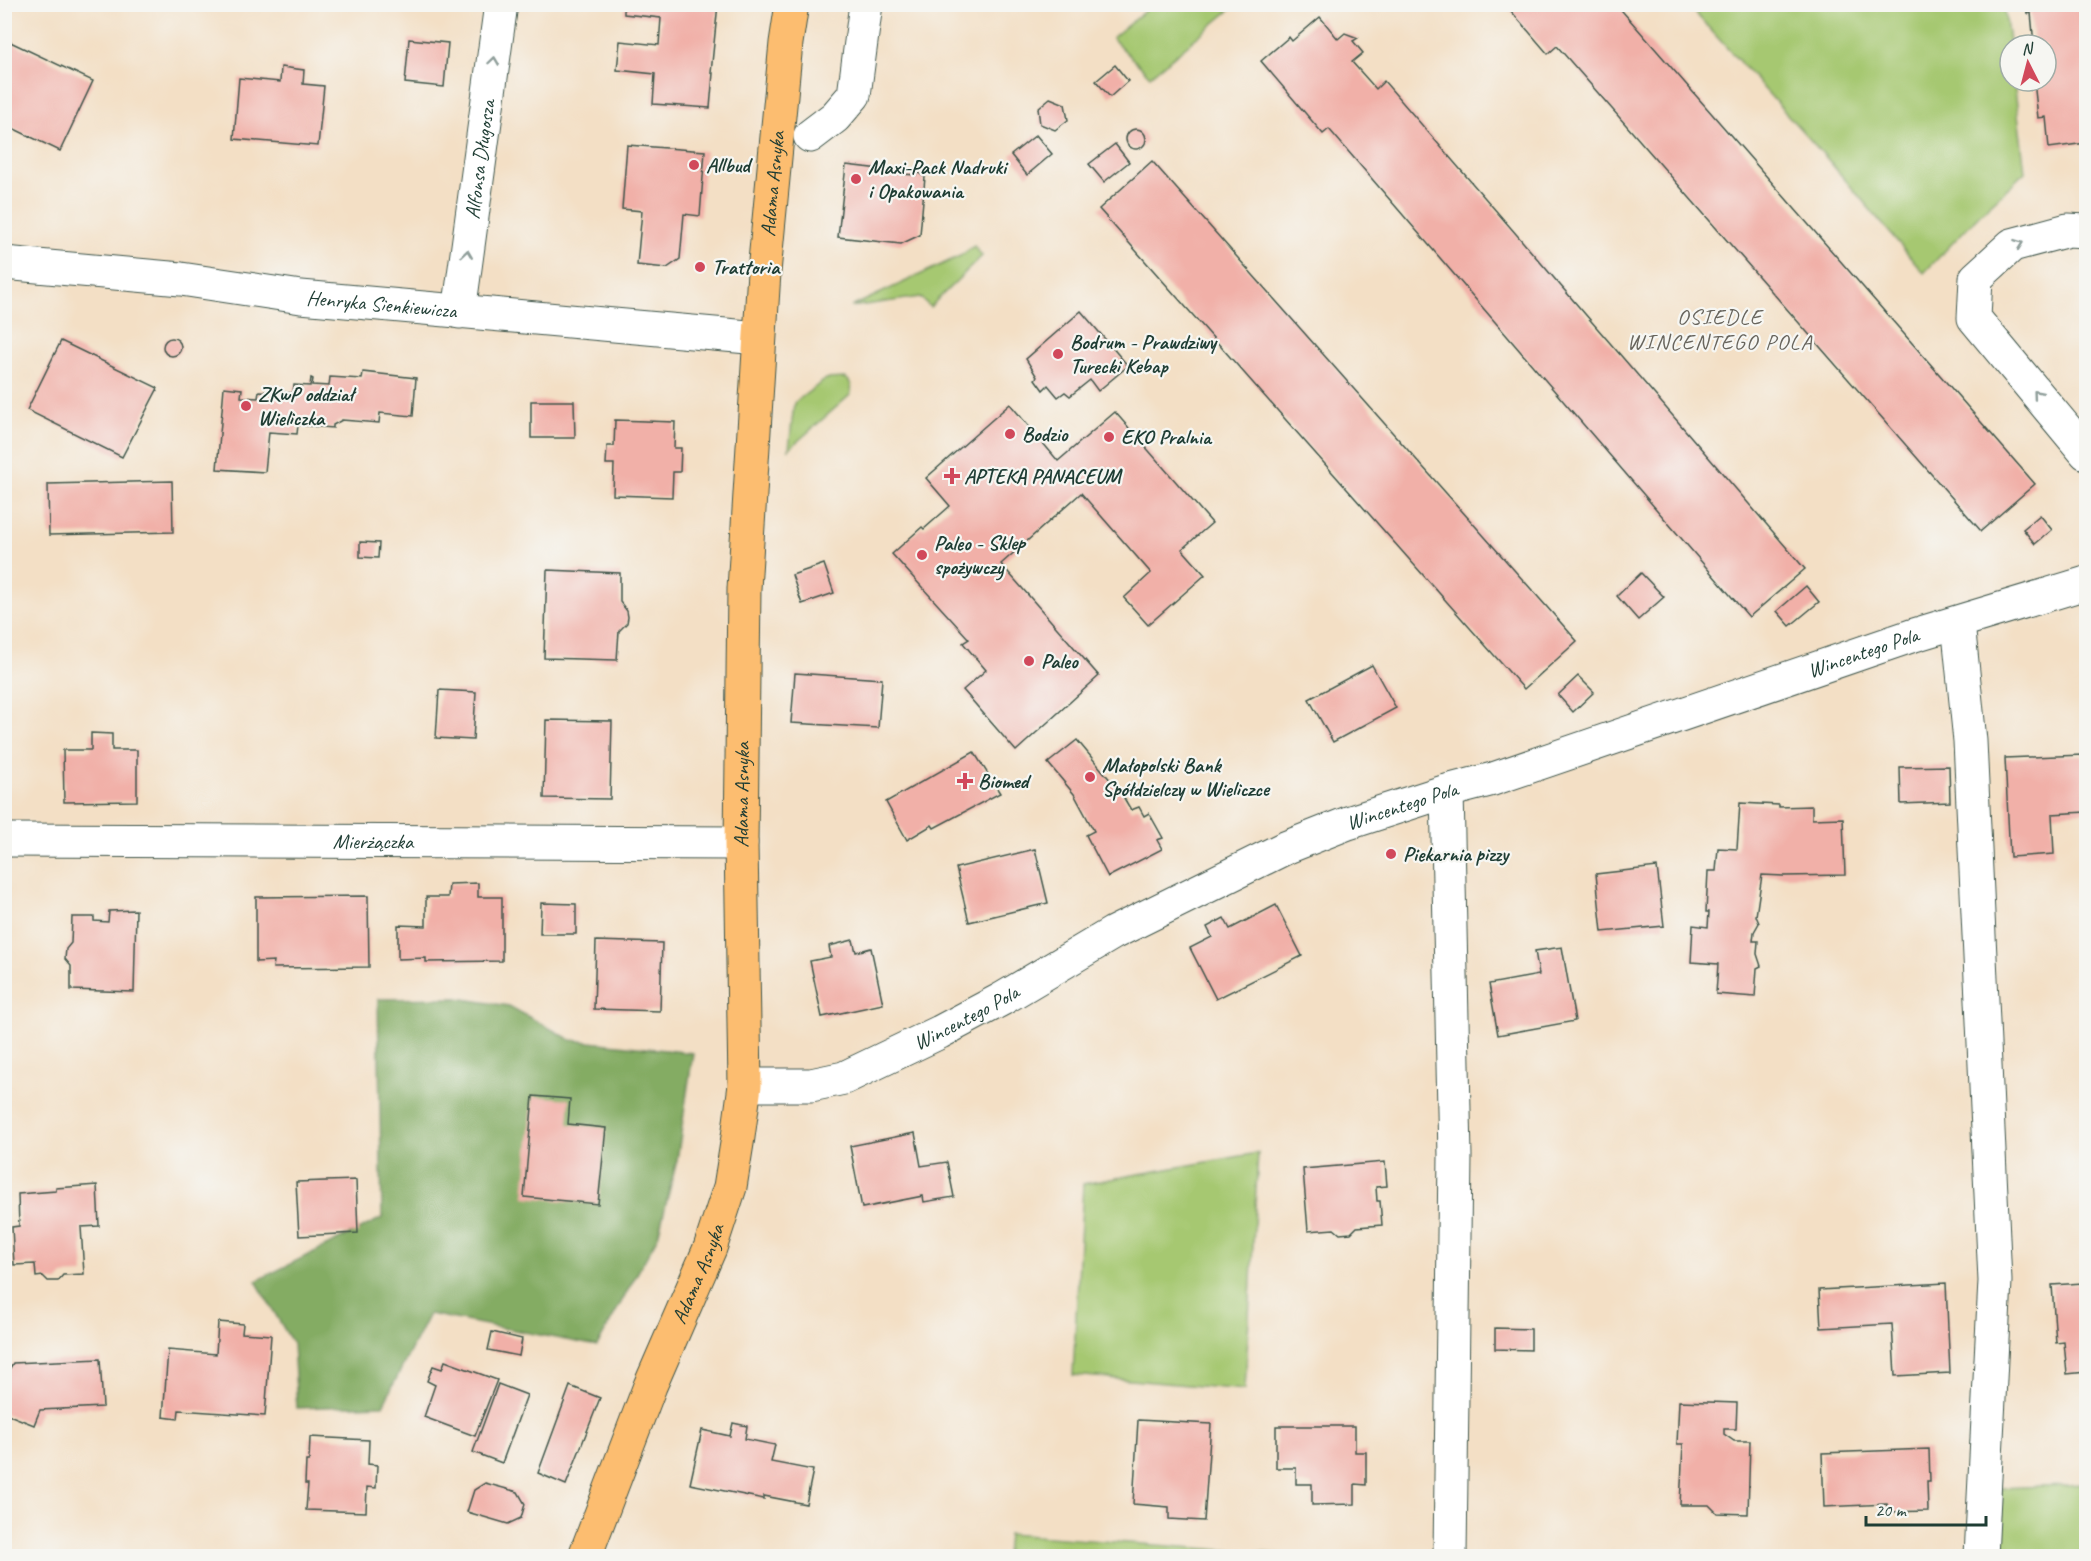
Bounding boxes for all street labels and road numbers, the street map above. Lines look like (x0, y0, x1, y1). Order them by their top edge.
street label: Alfonsa Długosza (459, 96, 501, 221)
street label: Adama Asnyka (754, 128, 791, 238)
street label: Henryka Sienkiewicza (306, 285, 459, 324)
street label: Wincentego Pola (1804, 621, 1924, 683)
street label: Adama Asnyka (728, 740, 755, 848)
street label: Wincentego Pola (1343, 775, 1463, 836)
street label: Mierżączka (333, 828, 415, 855)
street label: Wincentego Pola (909, 978, 1025, 1056)
street label: Adama Asnyka (666, 1219, 730, 1328)

